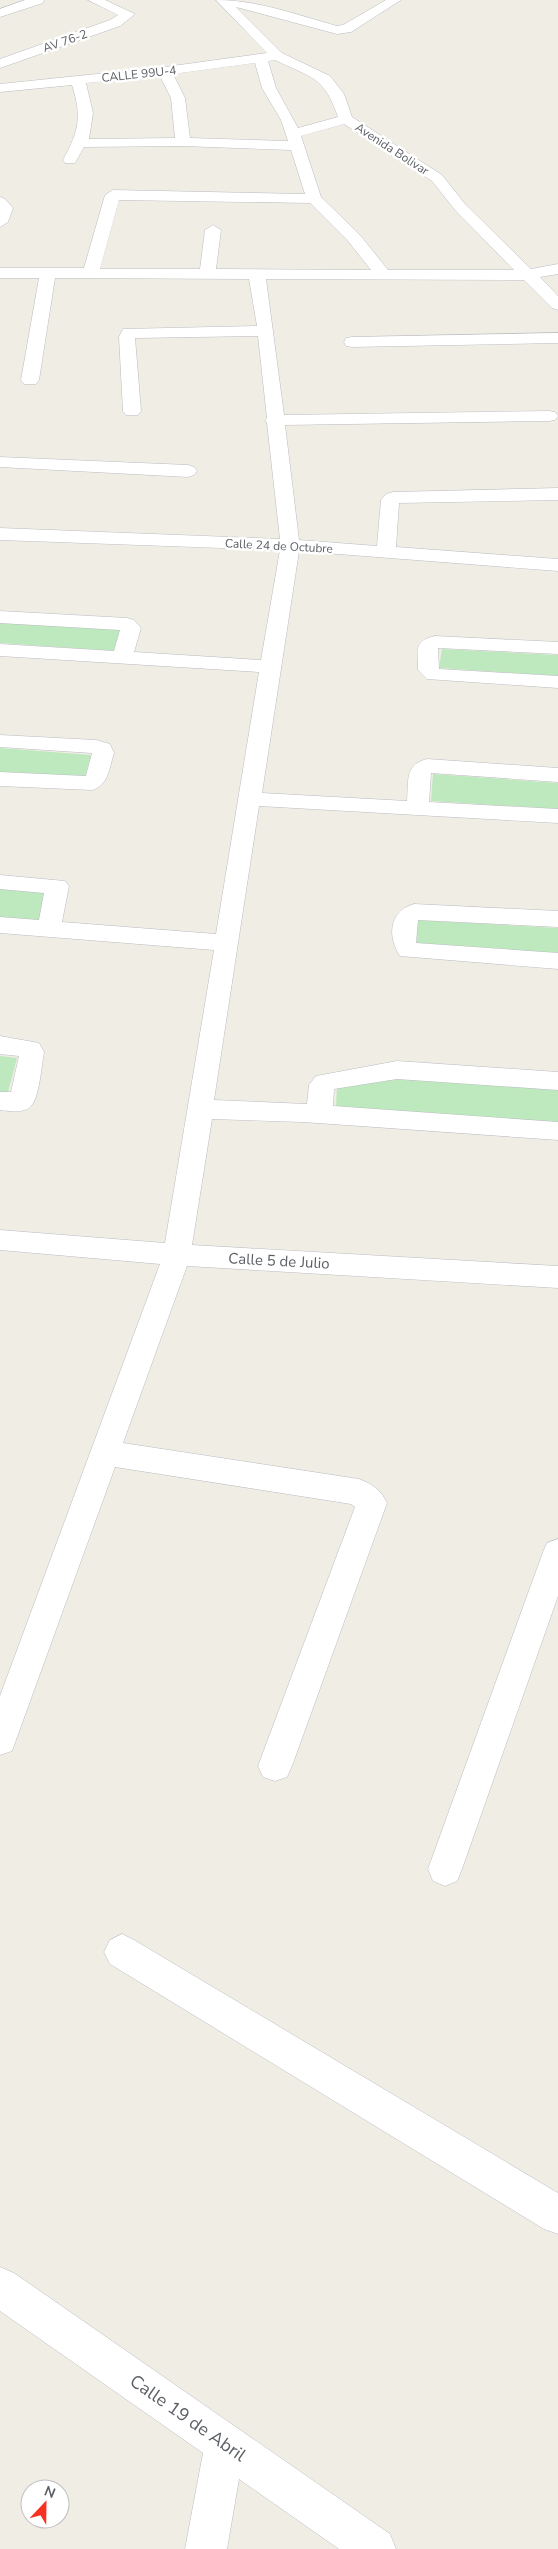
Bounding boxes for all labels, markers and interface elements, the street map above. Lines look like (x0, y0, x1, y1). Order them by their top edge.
street label: AV 76-2 (41, 26, 89, 56)
street label: CALLE 99U-4 (101, 62, 177, 86)
street label: Avenida Bolivar (352, 119, 432, 179)
street label: Calle 24 de Octubre (225, 535, 333, 557)
street label: Calle 5 de Julio (228, 1248, 330, 1274)
street label: Calle 19 de Abril (125, 2369, 251, 2467)
north arrow (20, 2479, 70, 2529)
text: N (41, 2482, 58, 2503)

